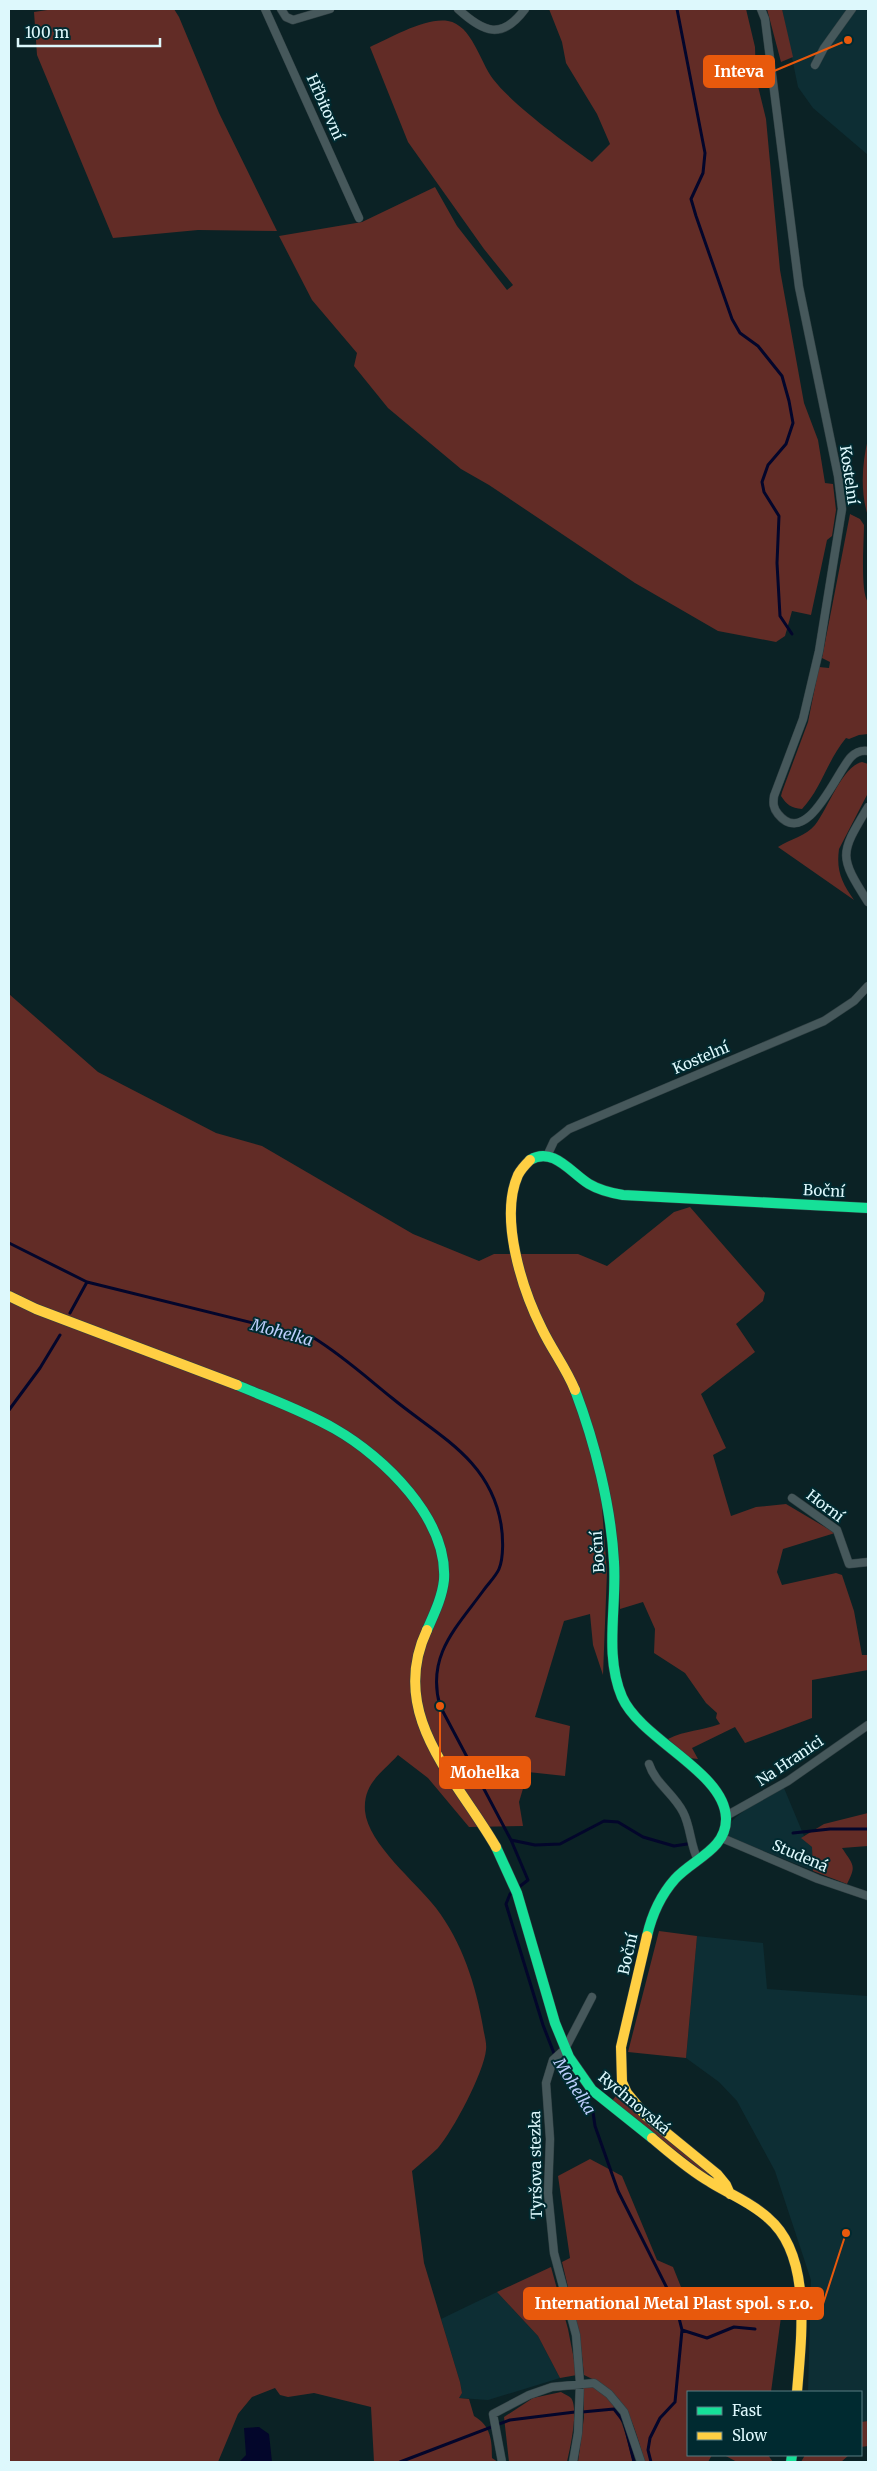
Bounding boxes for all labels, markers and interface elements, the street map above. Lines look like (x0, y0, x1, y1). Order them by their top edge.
scale bar (18, 15, 160, 47)
text: 100 m (25, 23, 69, 42)
callout: Inteva (704, 56, 774, 87)
text: Inteva (714, 61, 764, 81)
street label: Hřbitovní (303, 71, 349, 144)
street label: Kostelní (836, 444, 863, 507)
street label: Kostelní (670, 1037, 733, 1078)
street label: Boční (803, 1180, 847, 1201)
water label: Mohelka (248, 1314, 315, 1350)
street label: Horní (803, 1485, 849, 1527)
street label: Boční (586, 1529, 608, 1574)
street label: Na Hranici (753, 1731, 827, 1790)
callout: Mohelka (440, 1757, 530, 1788)
text: Mohelka (450, 1762, 520, 1782)
street label: Studená (769, 1835, 831, 1876)
street label: Boční (614, 1930, 642, 1976)
water label: Mohelka (549, 2053, 600, 2118)
street label: Rychnovská (595, 2067, 674, 2138)
street label: Tyršova stezka (525, 2111, 546, 2219)
callout: International Metal Plast spol. s r.o. (524, 2288, 823, 2319)
text: International Metal Plast spol. s r.o. (535, 2293, 813, 2313)
legend (687, 2391, 862, 2456)
text: Fast (732, 2401, 762, 2420)
text: Slow (732, 2426, 767, 2445)

